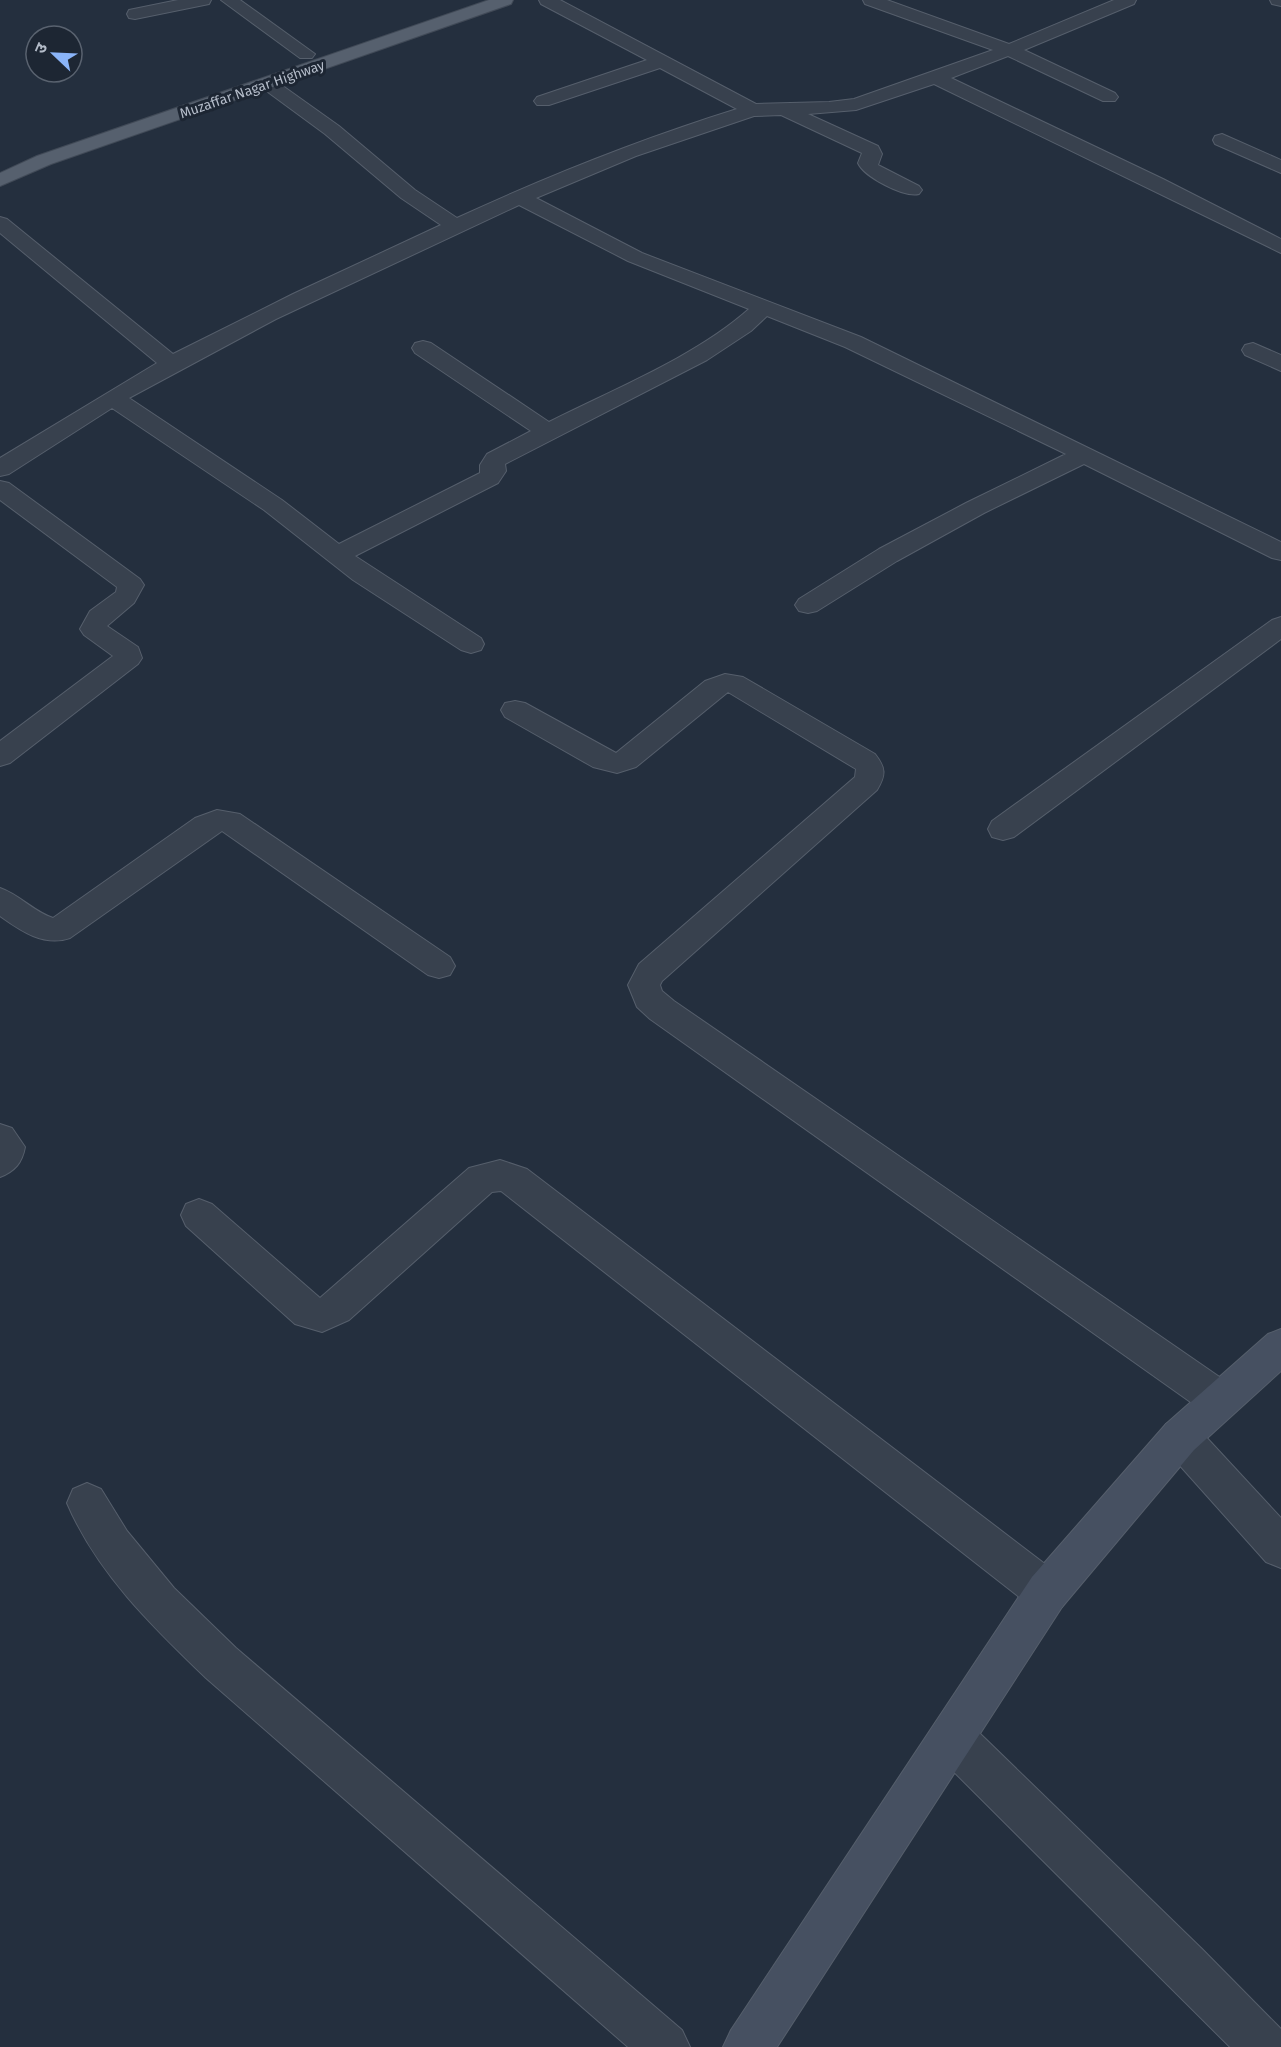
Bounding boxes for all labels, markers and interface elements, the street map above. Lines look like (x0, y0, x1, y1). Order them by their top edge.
north arrow (24, 24, 84, 84)
text: उ (30, 40, 51, 56)
street label: Muzaffar Nagar Highway (177, 57, 327, 122)

